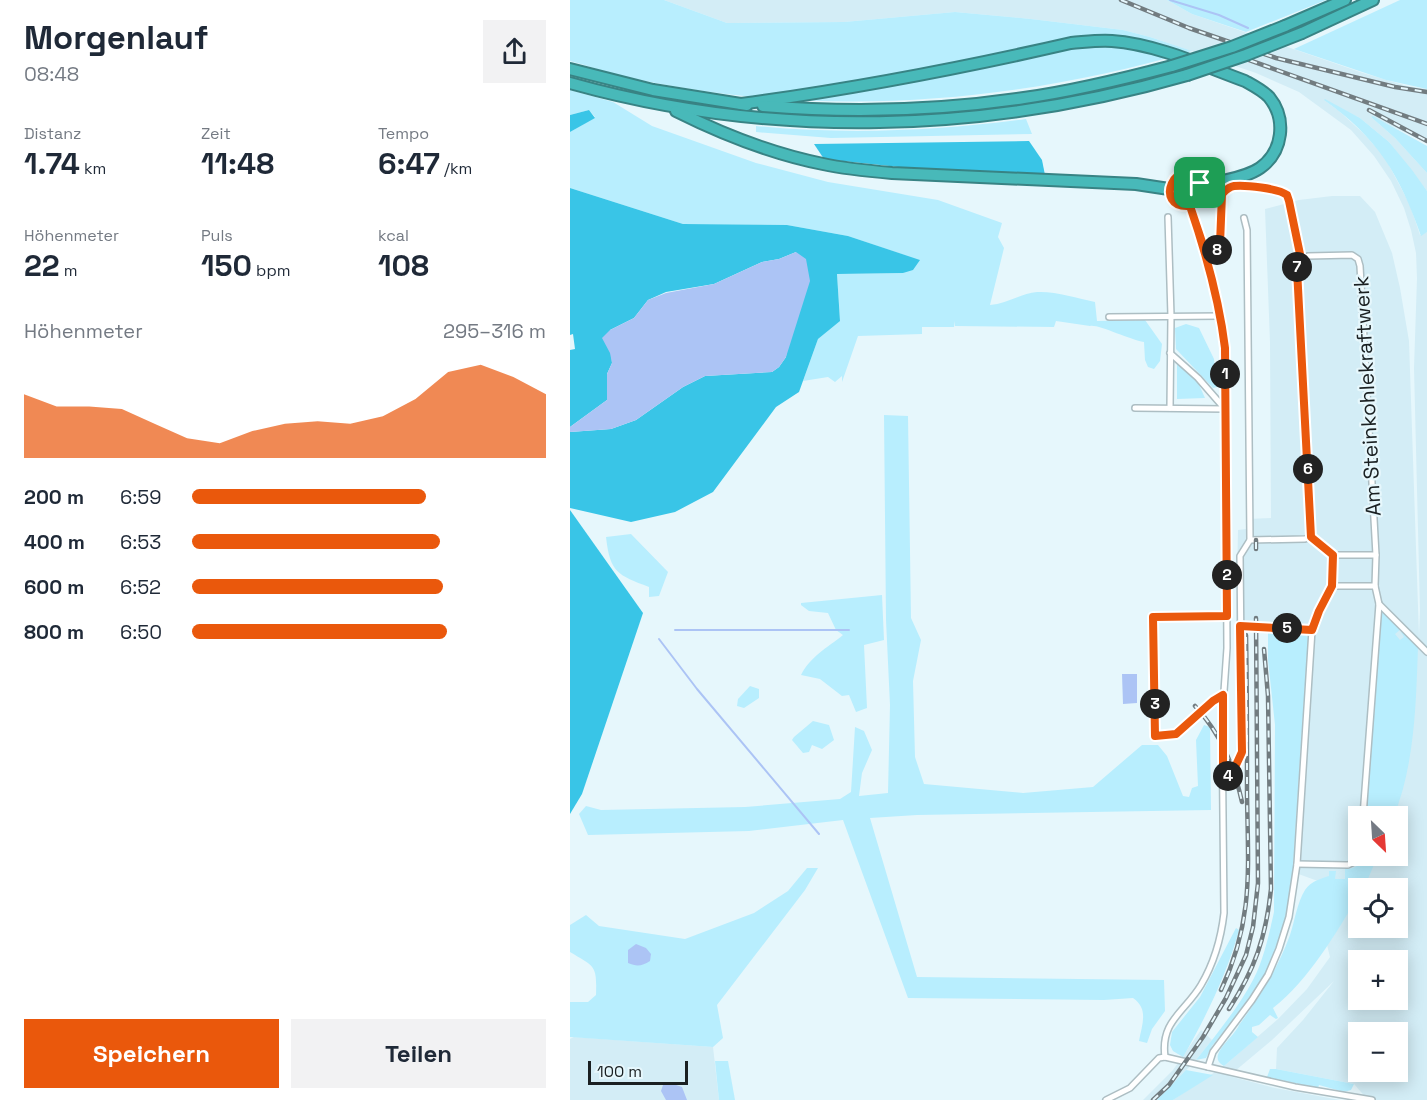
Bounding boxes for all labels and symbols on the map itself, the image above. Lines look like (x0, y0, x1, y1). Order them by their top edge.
pin (1174, 157, 1225, 208)
pin: 8 (1202, 235, 1232, 265)
pin: 7 (1282, 252, 1312, 282)
street label: Am Steinkohlekraftwerk (1347, 275, 1387, 517)
pin: 1 (1210, 359, 1240, 389)
pin: 6 (1293, 454, 1323, 484)
pin: 2 (1212, 560, 1242, 590)
pin: 5 (1272, 613, 1302, 643)
pin: 3 (1140, 689, 1170, 719)
pin: 4 (1213, 761, 1243, 791)
north arrow (1348, 806, 1408, 866)
scale bar (588, 1058, 688, 1086)

